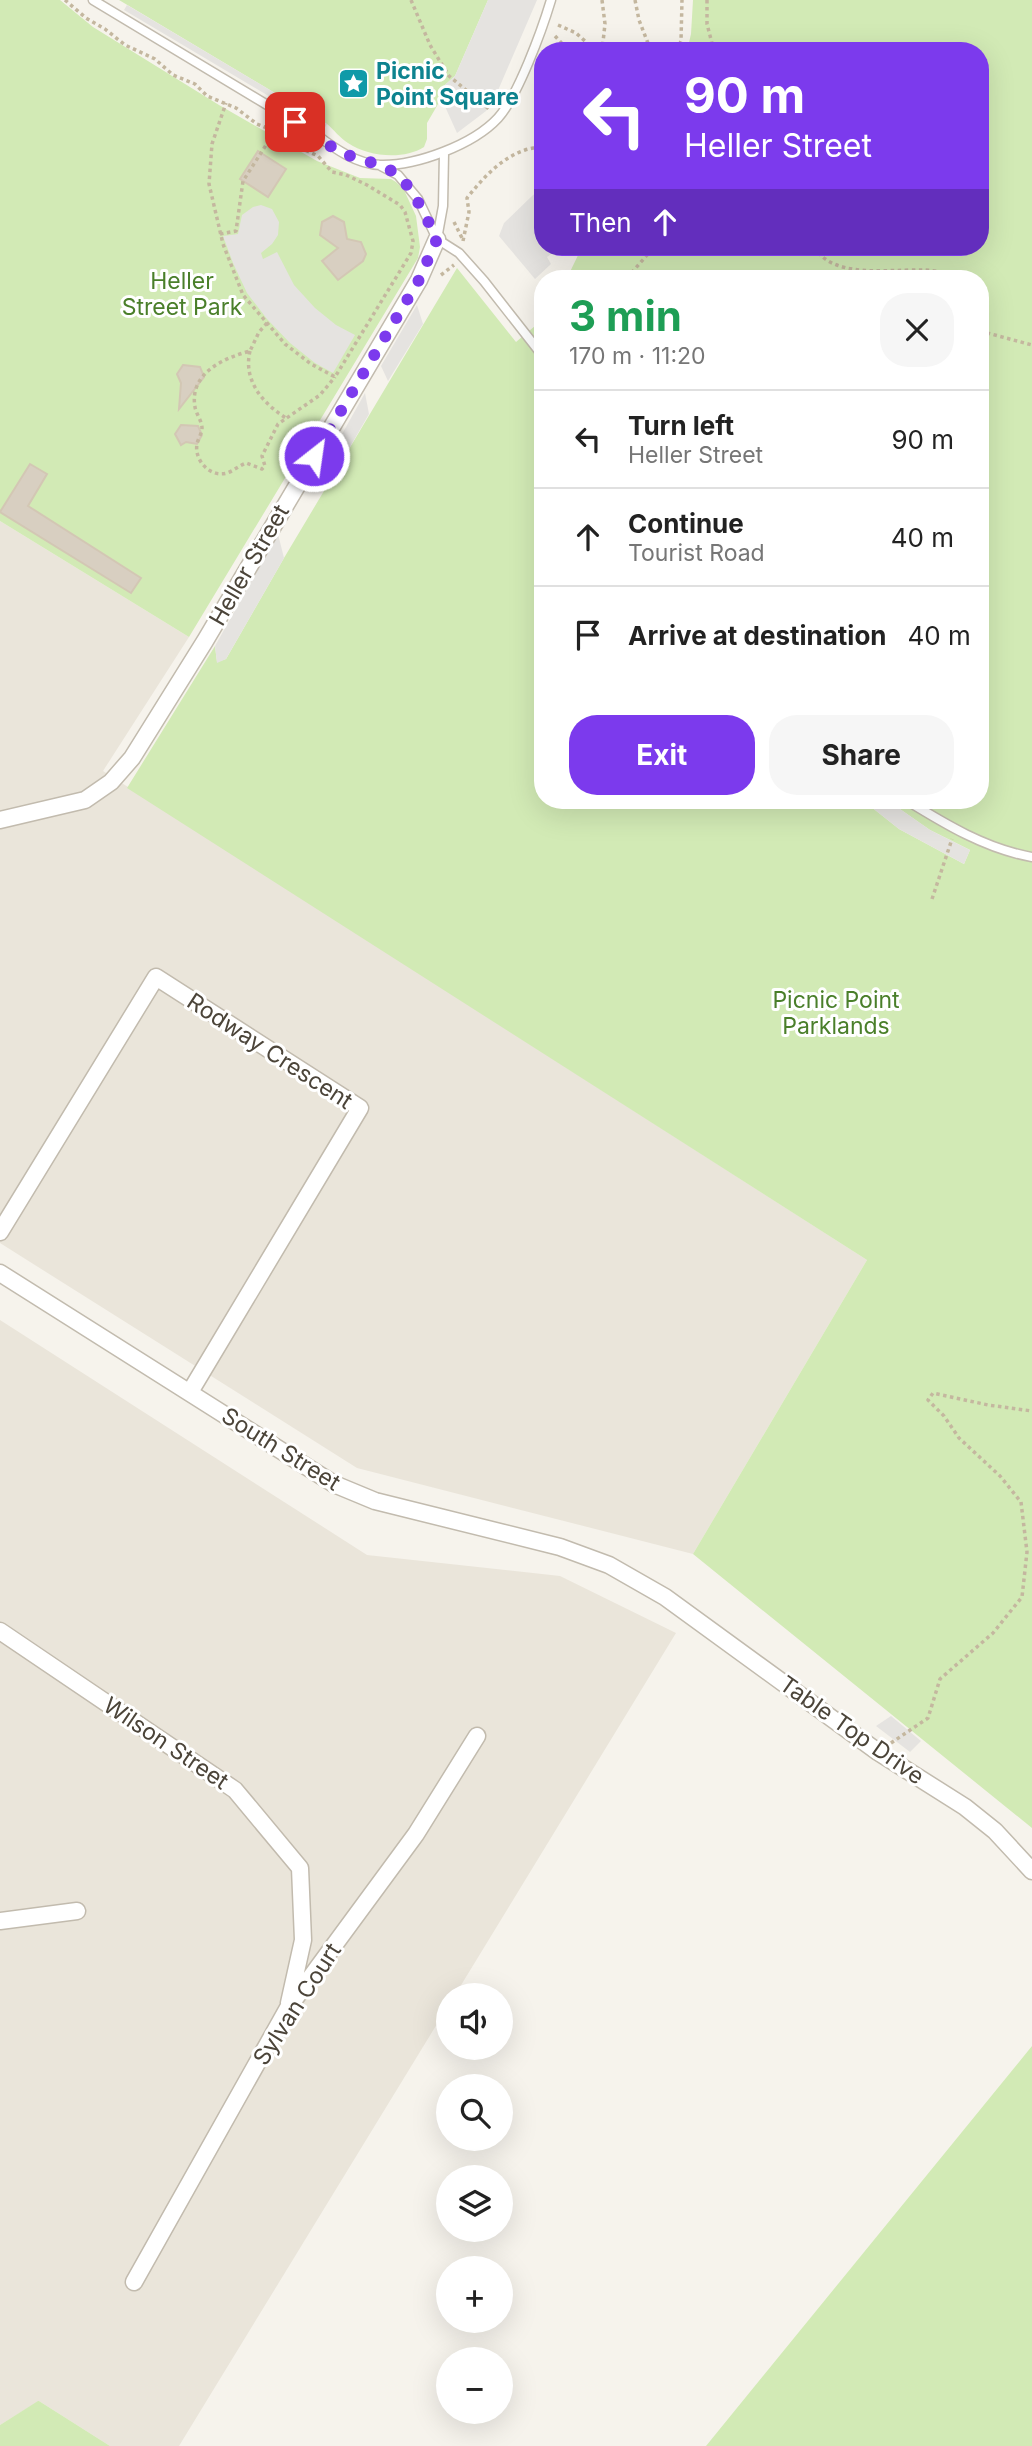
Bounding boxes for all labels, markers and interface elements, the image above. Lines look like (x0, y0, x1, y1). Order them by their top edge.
place label: Picnic Point Square (376, 57, 519, 111)
text: 90 m (684, 66, 805, 125)
place icon: Picnic Point Square (336, 67, 370, 101)
icon: left (569, 70, 660, 161)
pin (265, 92, 325, 152)
icon: arrive (276, 103, 314, 141)
text: Heller Street (684, 126, 872, 165)
icon: ahead (646, 203, 684, 241)
text: Then (569, 207, 632, 238)
park label: Heller Street Park (122, 267, 243, 321)
text: 3 min (569, 290, 682, 341)
button: close (880, 293, 954, 367)
text: 170 m · 11:20 (569, 342, 706, 370)
text: Turn left (628, 410, 734, 441)
position arrow (277, 419, 351, 493)
icon: left (569, 420, 607, 458)
text: 90 m (891, 424, 954, 455)
text: Heller Street (628, 441, 763, 469)
street label: Heller Street (203, 499, 295, 630)
text: Continue (628, 508, 744, 539)
icon: ahead (569, 518, 607, 556)
text: 40 m (891, 522, 954, 553)
text: Tourist Road (628, 539, 765, 567)
icon: arrive (569, 616, 607, 654)
text: Arrive at destination (628, 620, 887, 651)
text: 40 m (908, 620, 971, 651)
button: Exit (569, 715, 755, 795)
button: Share (769, 715, 954, 795)
park label: Picnic Point Parklands (772, 986, 900, 1040)
street label: Rodway Crescent (182, 987, 358, 1115)
street label: South Street (216, 1401, 346, 1497)
street label: Table Top Drive (774, 1670, 930, 1790)
street label: Wilson Street (98, 1691, 234, 1795)
street label: Sylvan Court (247, 1937, 347, 2070)
map controls (436, 1983, 513, 2424)
button: sound (436, 1983, 513, 2060)
button: search (436, 2074, 513, 2151)
button: layers (436, 2165, 513, 2242)
button: + (436, 2256, 513, 2333)
button: − (436, 2347, 513, 2424)

